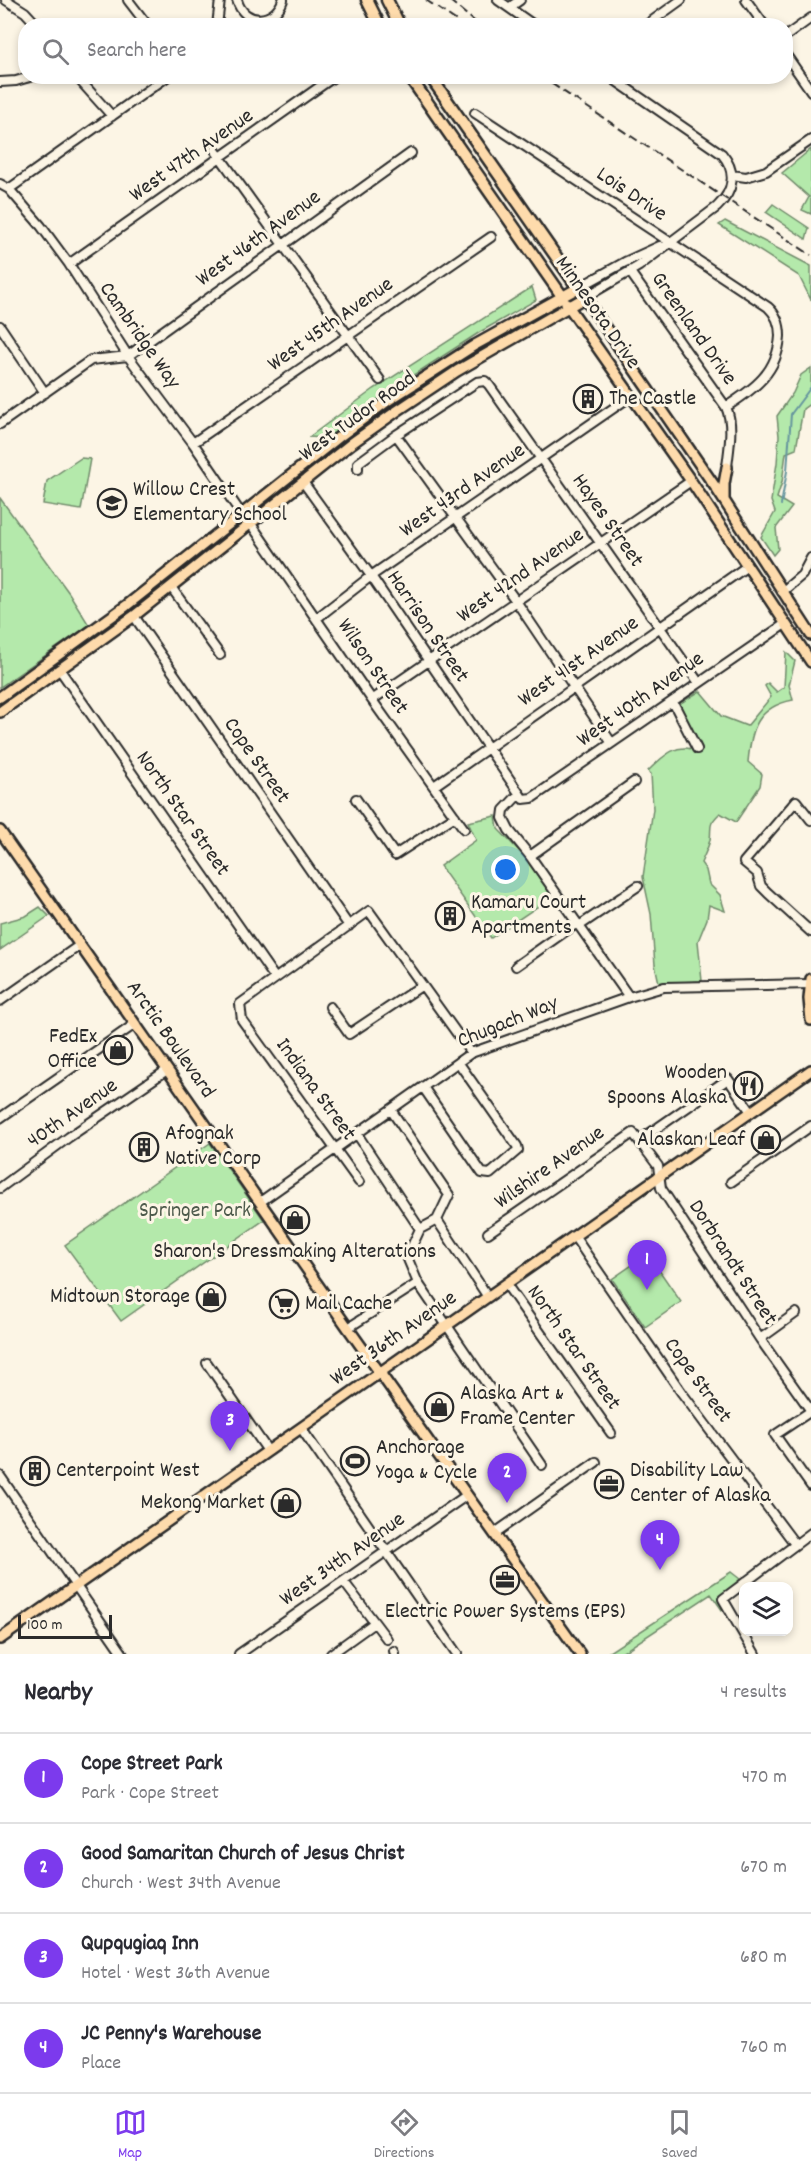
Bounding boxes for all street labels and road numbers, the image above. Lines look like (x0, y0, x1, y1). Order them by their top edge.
street label: West 47th Avenue (123, 102, 261, 210)
street label: Lois Drive (589, 160, 673, 230)
street label: West 46th Avenue (190, 183, 328, 295)
street label: Minnesota Drive (546, 250, 648, 376)
street label: Greenland Drive (642, 266, 744, 392)
street label: West 45th Avenue (262, 270, 400, 380)
street label: Cambridge Way (91, 276, 188, 397)
street label: West Tudor Road (293, 364, 423, 470)
street label: West 43rd Avenue (394, 436, 532, 546)
street label: Hayes Street (563, 468, 651, 574)
street label: West 42nd Avenue (451, 521, 591, 631)
street label: Harrison Street (378, 565, 476, 689)
street label: West 41st Avenue (512, 609, 646, 715)
street label: Wilson Street (329, 613, 415, 721)
street label: West 40th Avenue (571, 644, 711, 756)
street label: Cope Street (215, 712, 297, 810)
street label: North Star Street (127, 745, 237, 883)
street label: Arctic Boulevard (118, 975, 222, 1105)
street label: Chugach Way (453, 988, 564, 1057)
street label: Indiana Street (267, 1032, 363, 1148)
street label: 40th Avenue (21, 1071, 125, 1157)
street label: Wilshire Avenue (489, 1119, 611, 1217)
street label: Dorbrandt Street (680, 1194, 784, 1332)
street label: North Star Street (518, 1279, 628, 1417)
street label: West 36th Avenue (324, 1284, 464, 1394)
street label: Cope Street (655, 1332, 739, 1430)
street label: West 34th Avenue (274, 1505, 412, 1615)

